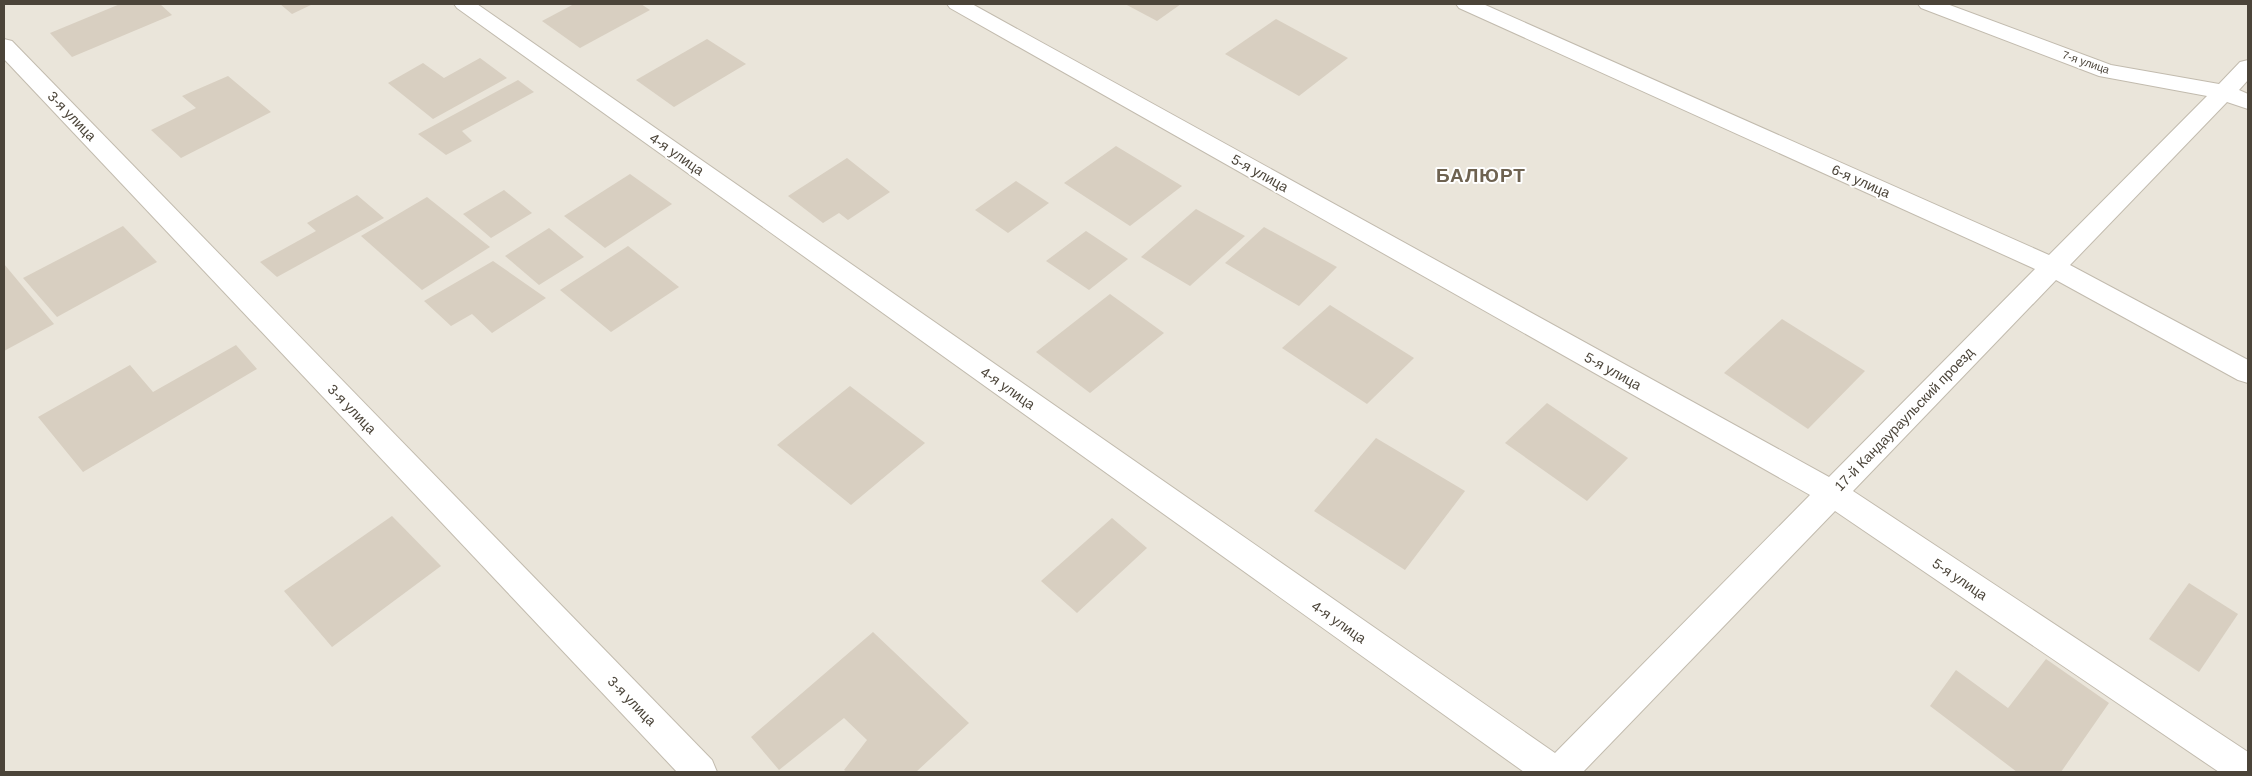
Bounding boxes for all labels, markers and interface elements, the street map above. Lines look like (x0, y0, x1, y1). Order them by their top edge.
street label: 7-я улица (2061, 48, 2112, 76)
street label: 3-я улица (45, 88, 100, 144)
street label: 4-я улица (647, 130, 707, 179)
street label: 5-я улица (1229, 151, 1291, 195)
street label: 6-я улица (1829, 161, 1893, 201)
district label: БАЛЮРТ (1436, 165, 1526, 186)
street label: 17-й Кандаураульский проезд (1831, 344, 1977, 494)
street label: 5-я улица (1582, 349, 1644, 393)
street label: 4-я улица (978, 364, 1038, 413)
street label: 3-я улица (325, 381, 380, 437)
street label: 5-я улица (1930, 555, 1991, 603)
street label: 4-я улица (1309, 598, 1369, 647)
street label: 3-я улица (605, 673, 660, 729)

